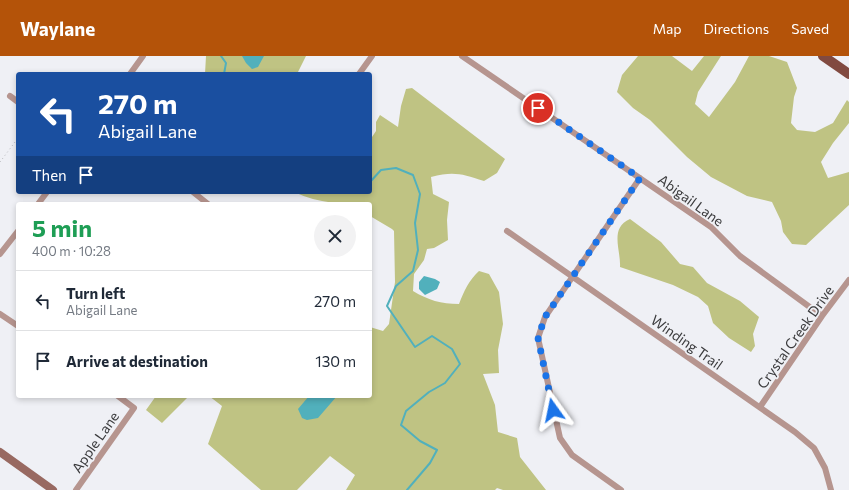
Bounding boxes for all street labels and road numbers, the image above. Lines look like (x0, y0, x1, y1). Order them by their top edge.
street label: Abigail Lane (655, 171, 727, 229)
street label: Crystal Creek Drive (753, 282, 837, 392)
street label: Winding Trail (648, 311, 726, 373)
street label: Apple Lane (68, 408, 122, 476)

